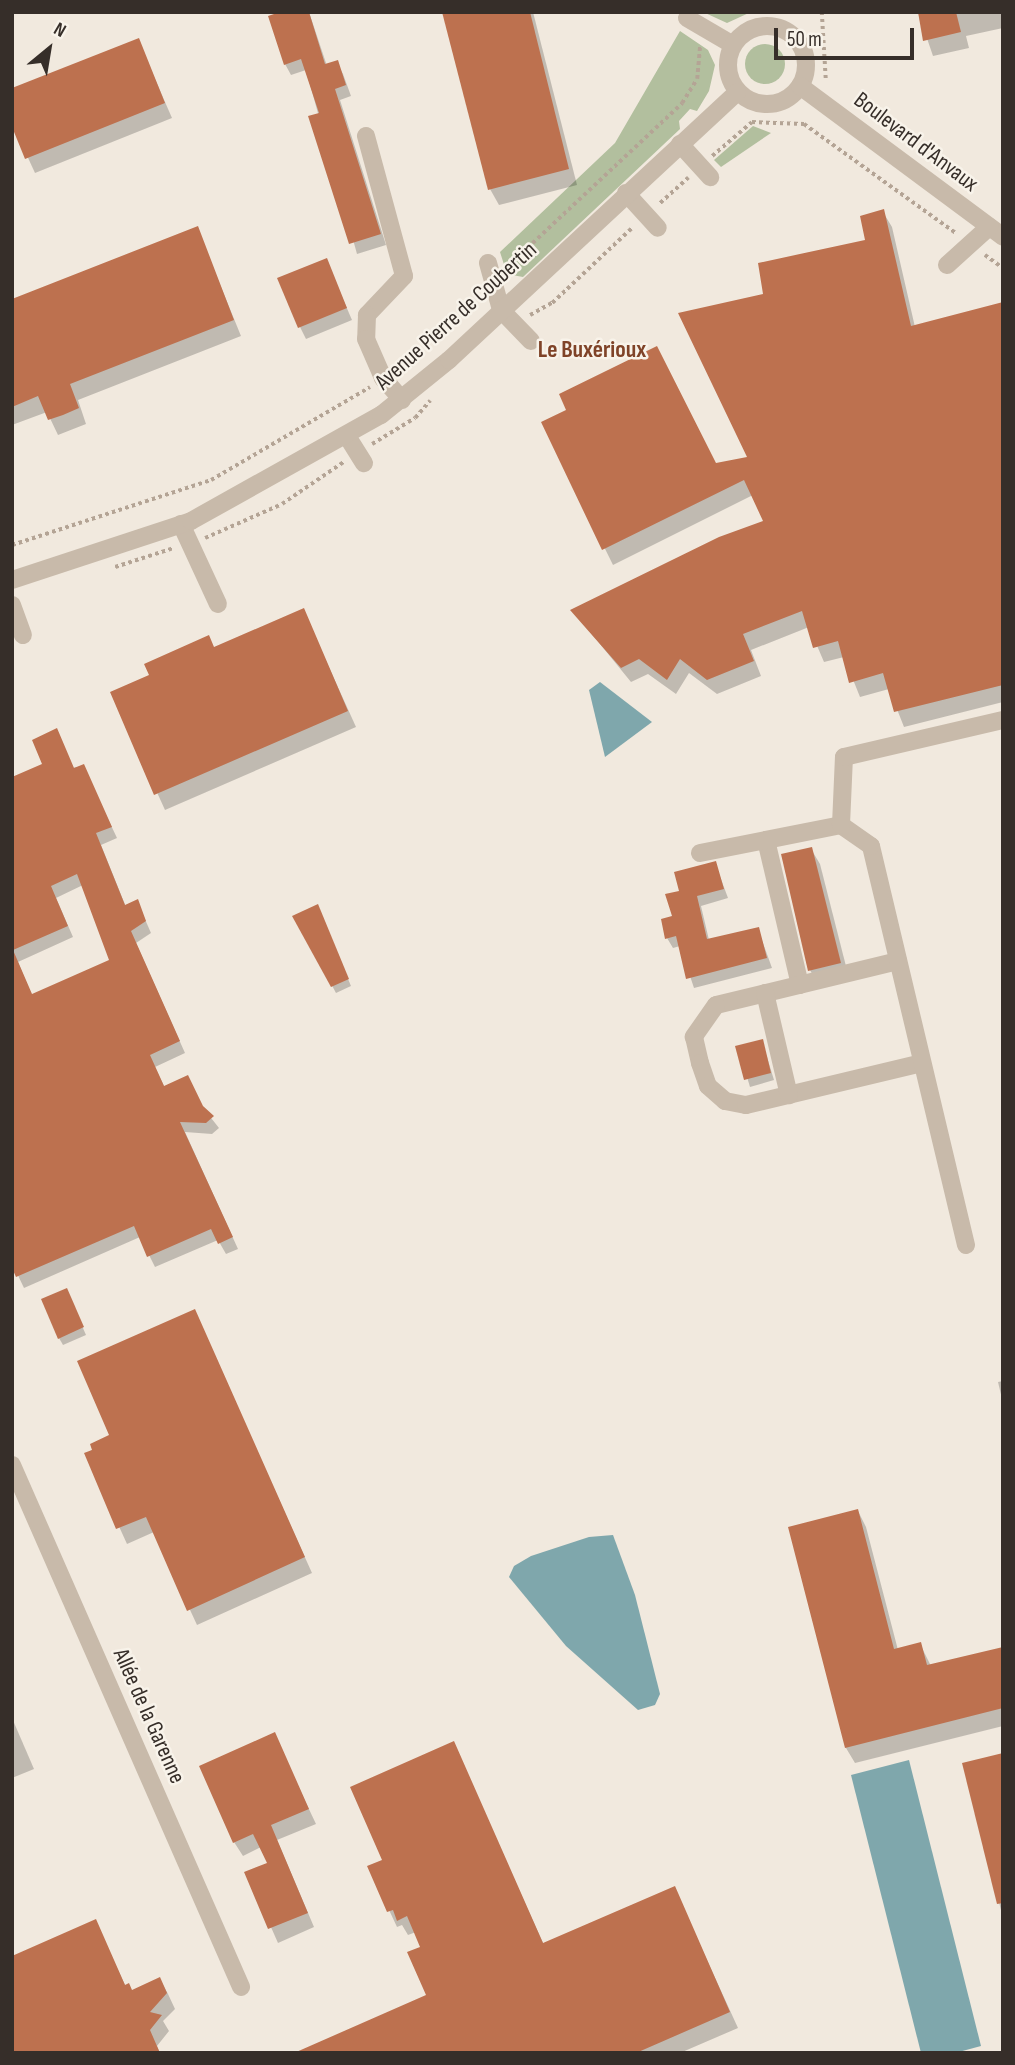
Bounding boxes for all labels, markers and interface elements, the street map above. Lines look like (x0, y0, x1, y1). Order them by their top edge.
north arrow (14, 14, 84, 84)
scale bar (777, 14, 917, 58)
text: N (50, 18, 70, 43)
text: 50 m (787, 27, 822, 52)
street label: Boulevard d'Anvaux (848, 86, 984, 198)
street label: Avenue Pierre de Coubertin (369, 236, 543, 396)
district label: Le Buxérioux (538, 336, 646, 364)
street label: Allée de la Garenne (107, 1644, 191, 1788)

